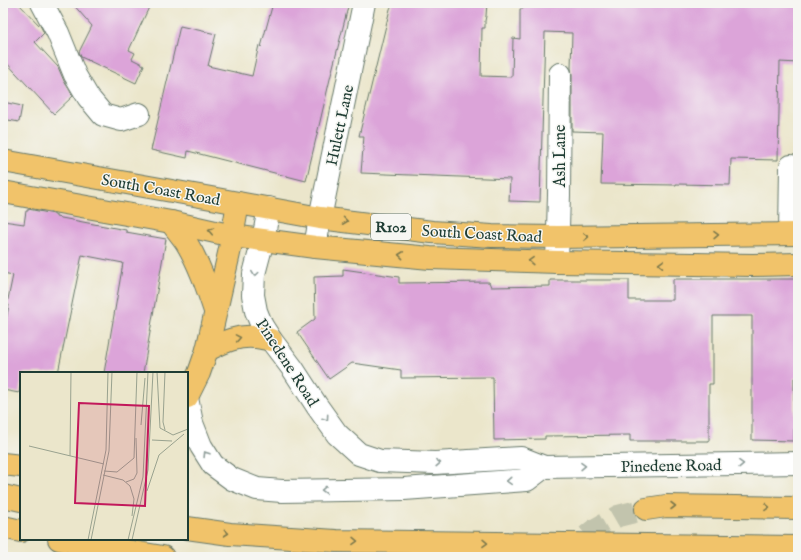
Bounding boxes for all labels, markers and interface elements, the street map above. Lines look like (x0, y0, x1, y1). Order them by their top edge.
street label: Hulett Lane (323, 83, 359, 168)
street label: Ash Lane (551, 125, 571, 188)
street label: South Coast Road (100, 171, 222, 211)
road number: R102 (371, 214, 411, 240)
one-way arrow (342, 216, 348, 225)
street label: South Coast Road (421, 222, 543, 248)
one-way arrow (208, 227, 214, 235)
one-way arrow (713, 231, 719, 239)
one-way arrow (583, 233, 589, 241)
one-way arrow (398, 251, 404, 260)
one-way arrow (528, 257, 534, 265)
one-way arrow (658, 259, 664, 268)
one-way arrow (251, 271, 260, 277)
street label: Pinedene Road (250, 315, 322, 411)
one-way arrow (235, 334, 241, 343)
inset map (20, 372, 188, 540)
one-way arrow (321, 413, 328, 420)
one-way arrow (203, 451, 211, 458)
street label: Pinedene Road (620, 456, 722, 478)
one-way arrow (435, 458, 441, 467)
one-way arrow (738, 460, 744, 468)
one-way arrow (580, 462, 586, 470)
one-way arrow (506, 477, 512, 486)
one-way arrow (321, 486, 327, 494)
one-way arrow (670, 502, 676, 510)
one-way arrow (764, 503, 770, 512)
one-way arrow (223, 528, 229, 537)
one-way arrow (352, 537, 358, 545)
one-way arrow (482, 539, 488, 547)

